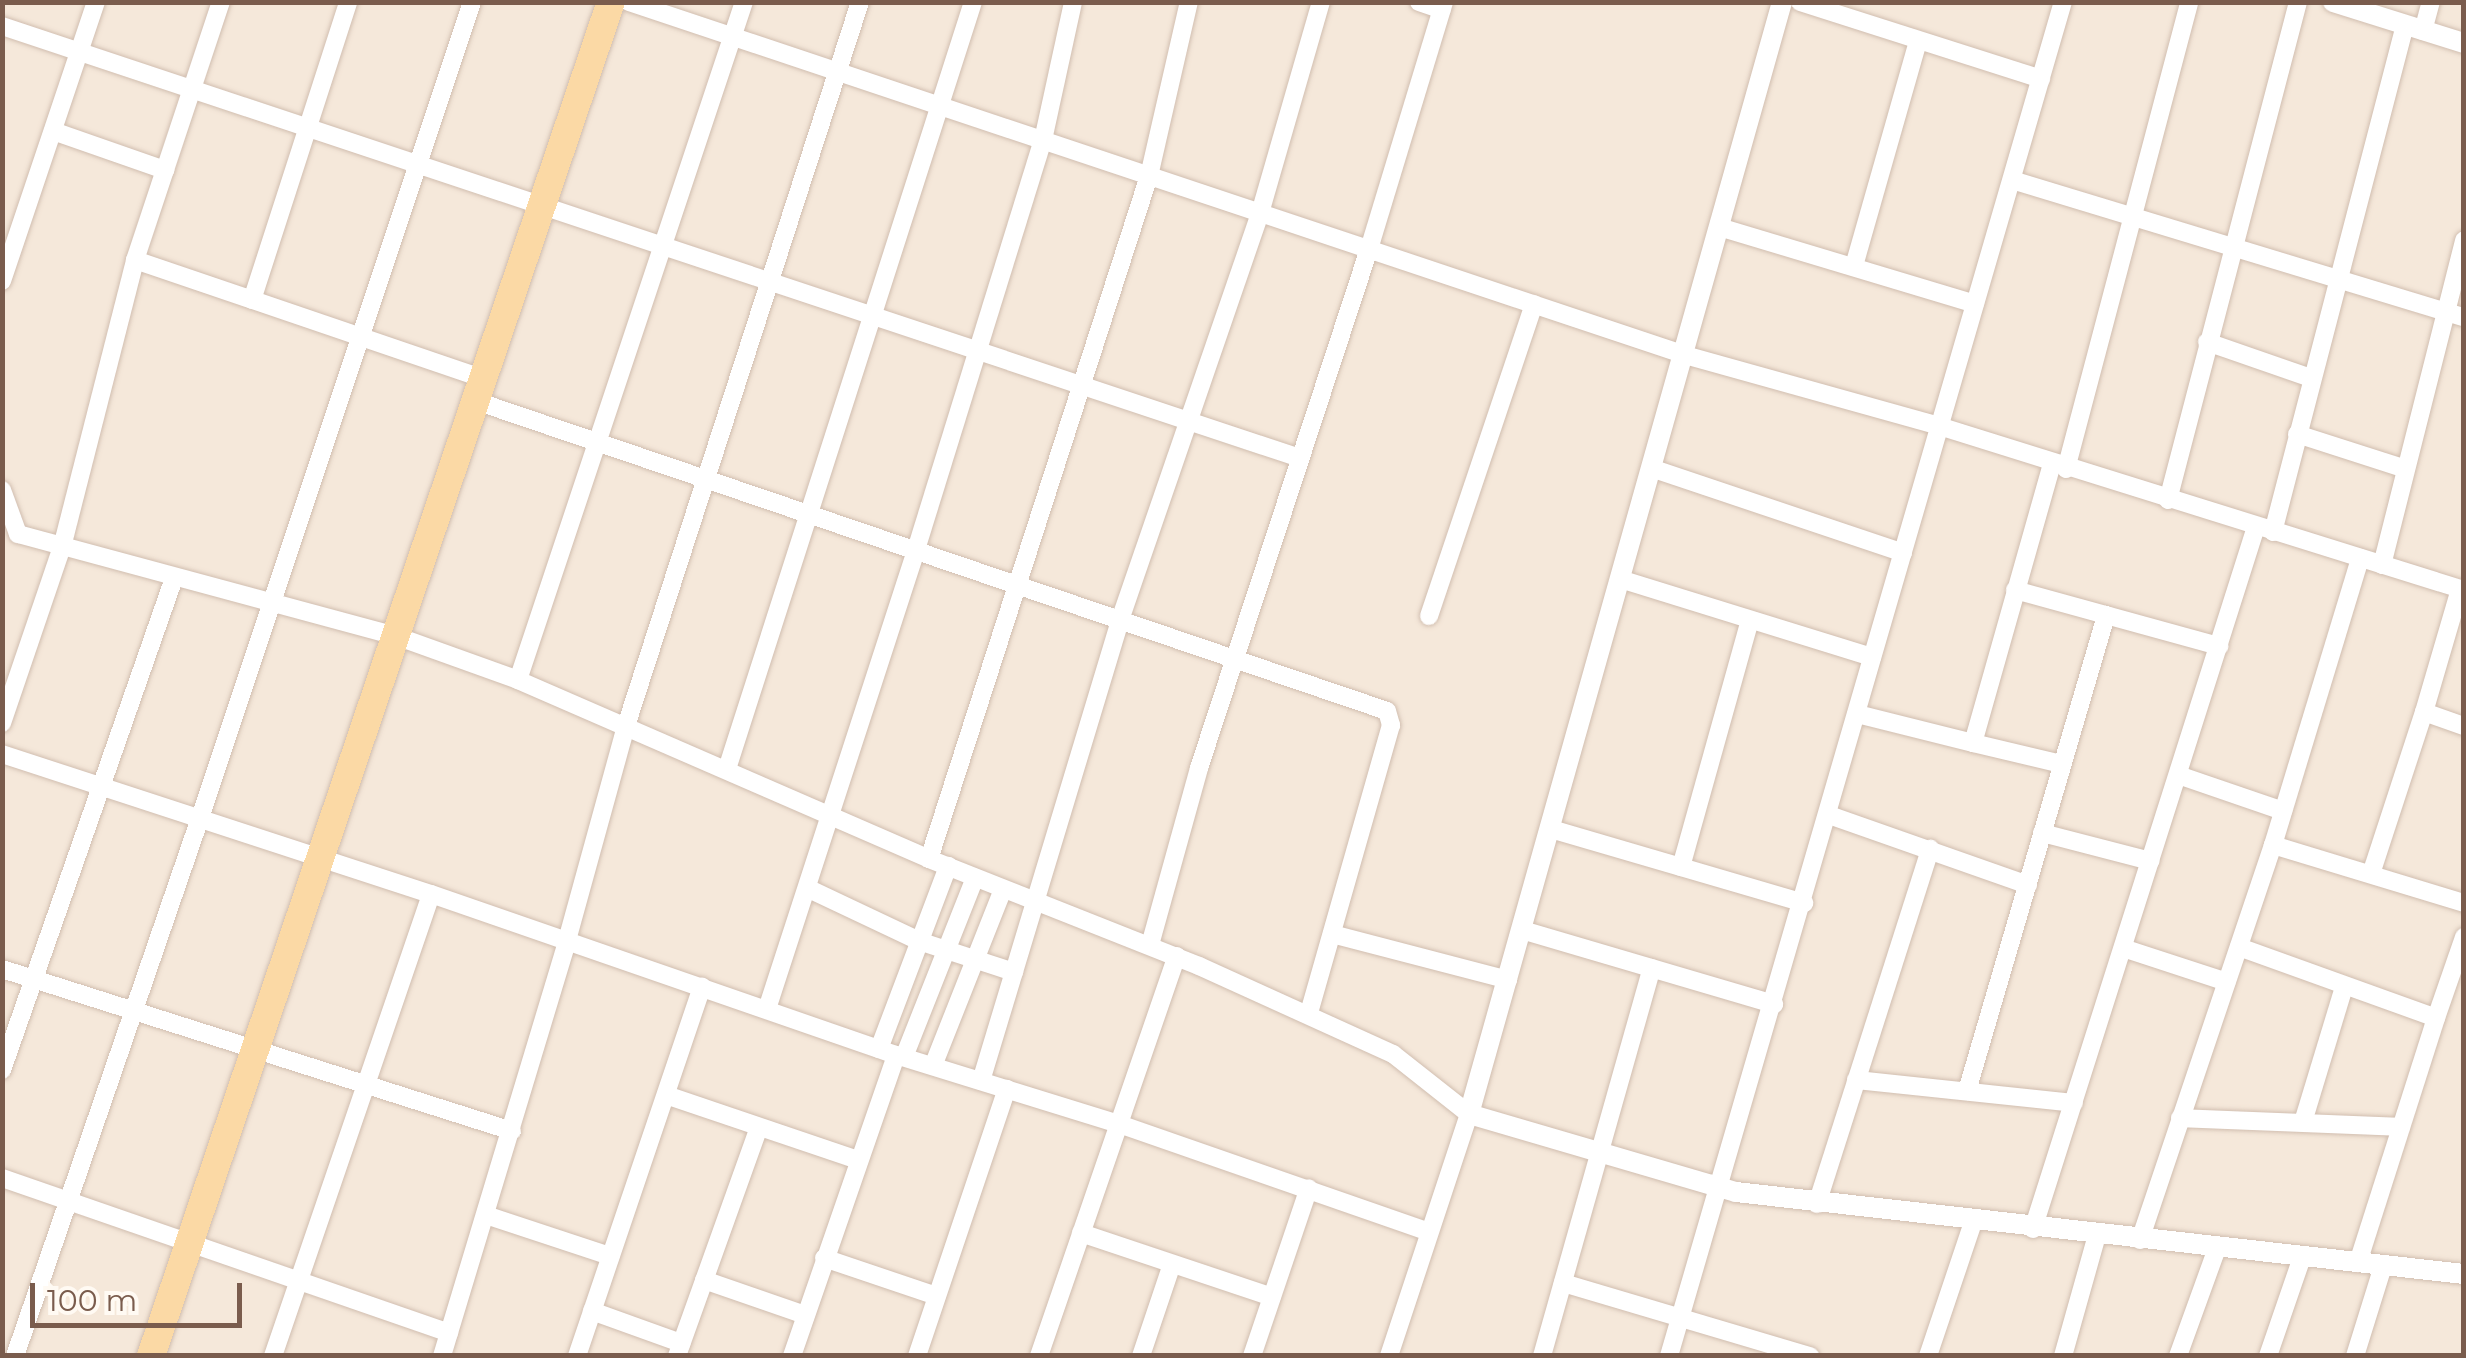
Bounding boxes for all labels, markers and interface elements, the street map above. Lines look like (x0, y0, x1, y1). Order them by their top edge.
scale bar (35, 1263, 248, 1325)
text: 100 m (47, 1282, 137, 1319)

